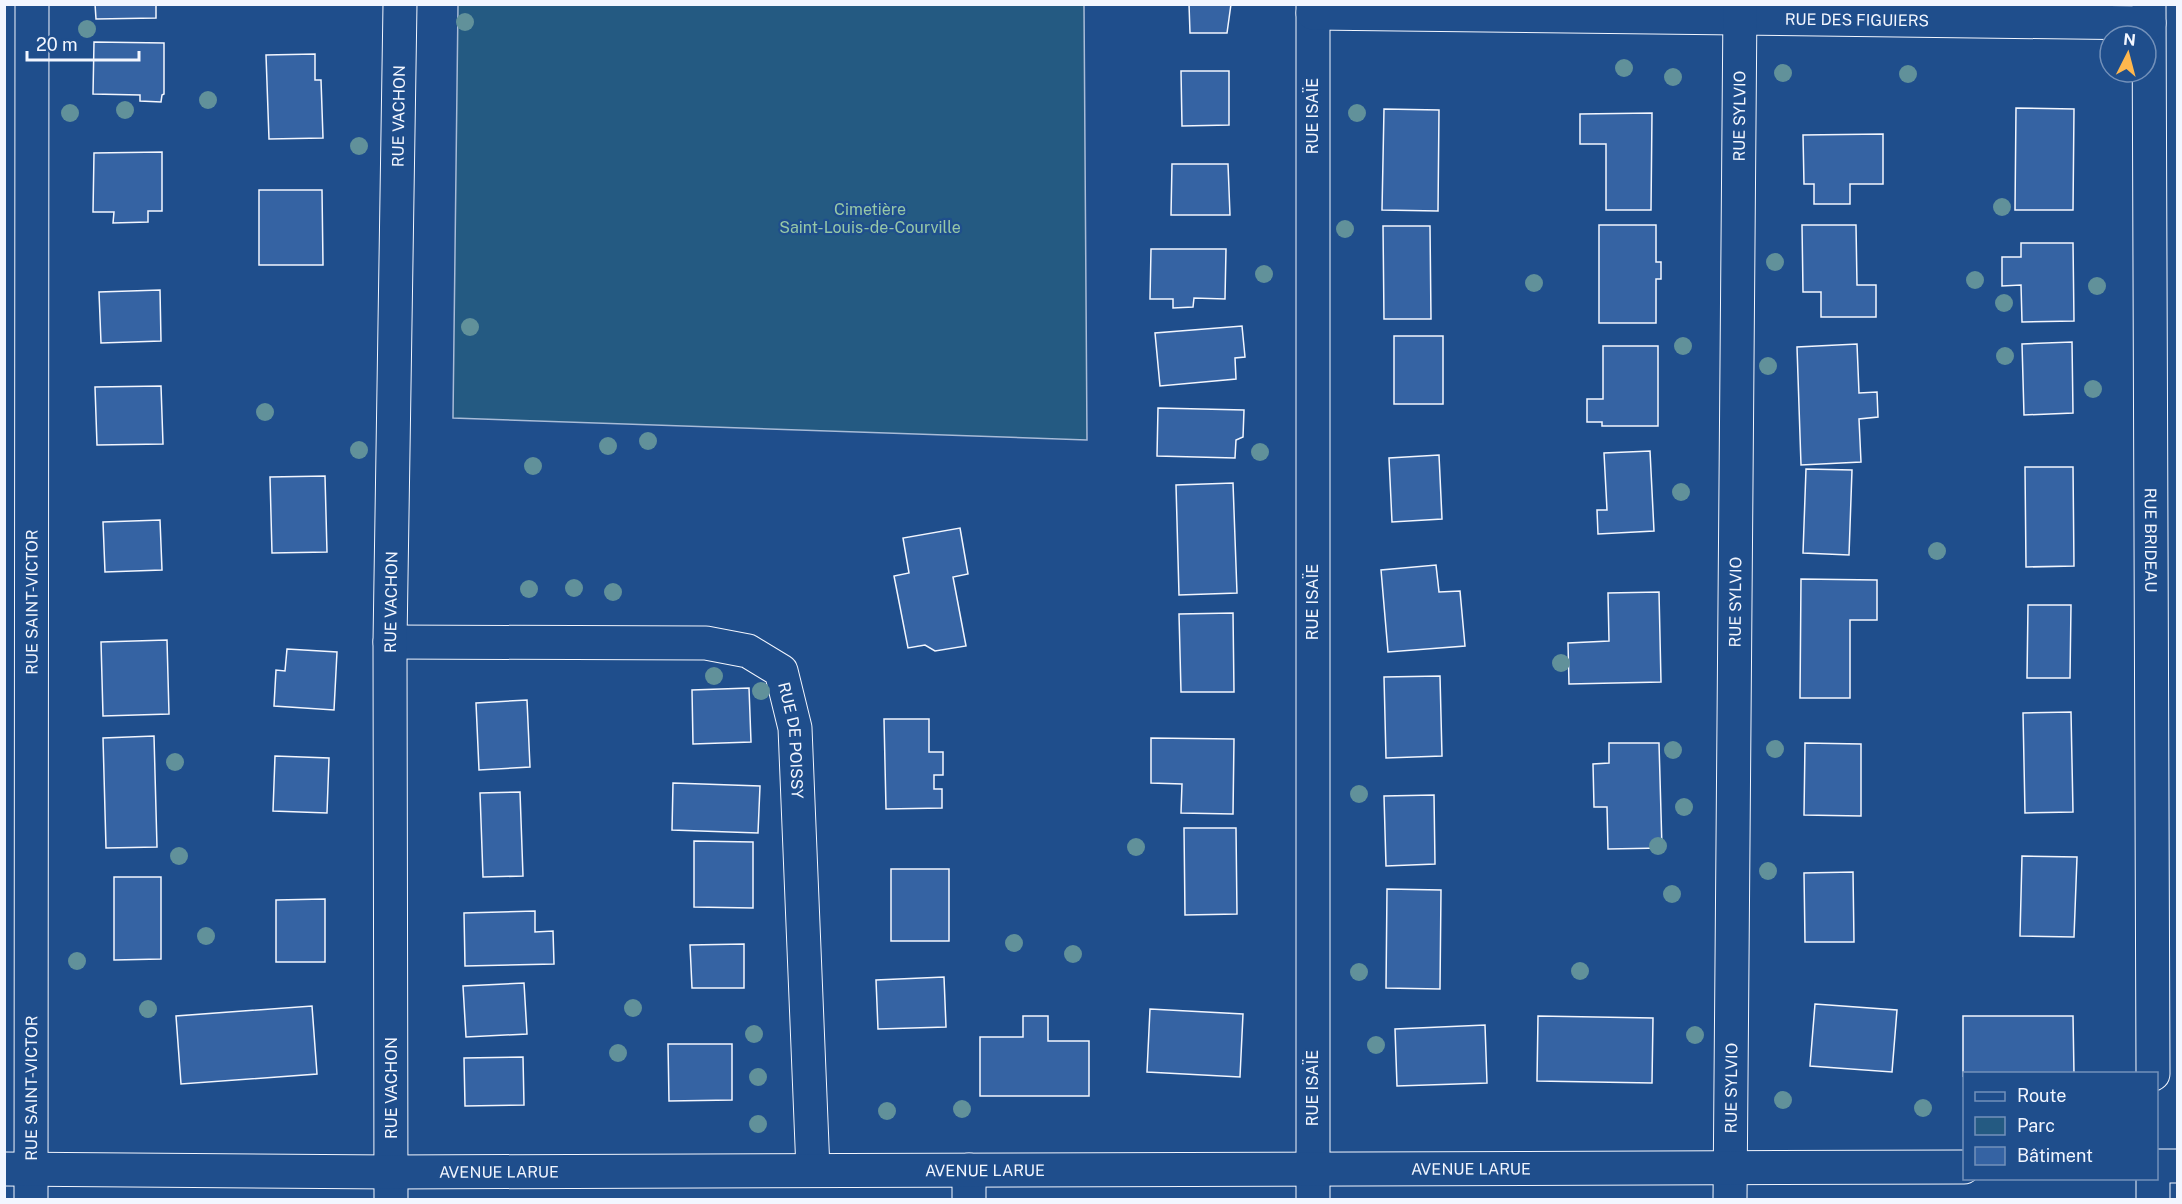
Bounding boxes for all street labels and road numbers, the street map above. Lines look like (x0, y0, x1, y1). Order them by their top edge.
street label: RUE DES FIGUIERS (1785, 9, 1929, 30)
street label: RUE VACHON (388, 65, 409, 167)
street label: RUE SYLVIO (1729, 71, 1749, 162)
street label: RUE ISAÏE (1302, 78, 1322, 154)
street label: RUE BRIDEAU (2141, 488, 2161, 592)
street label: RUE SAINT-VICTOR (22, 529, 41, 675)
street label: RUE VACHON (380, 551, 401, 653)
street label: RUE SYLVIO (1725, 557, 1745, 648)
street label: RUE ISAÏE (1302, 564, 1322, 640)
street label: RUE DE POISSY (775, 680, 807, 800)
street label: RUE SAINT-VICTOR (22, 1015, 41, 1161)
street label: RUE VACHON (382, 1037, 401, 1139)
street label: RUE SYLVIO (1721, 1043, 1741, 1133)
street label: RUE ISAÏE (1302, 1050, 1322, 1126)
street label: AVENUE LARUE (1411, 1159, 1531, 1178)
street label: AVENUE LARUE (925, 1160, 1045, 1180)
street label: AVENUE LARUE (439, 1162, 559, 1181)

